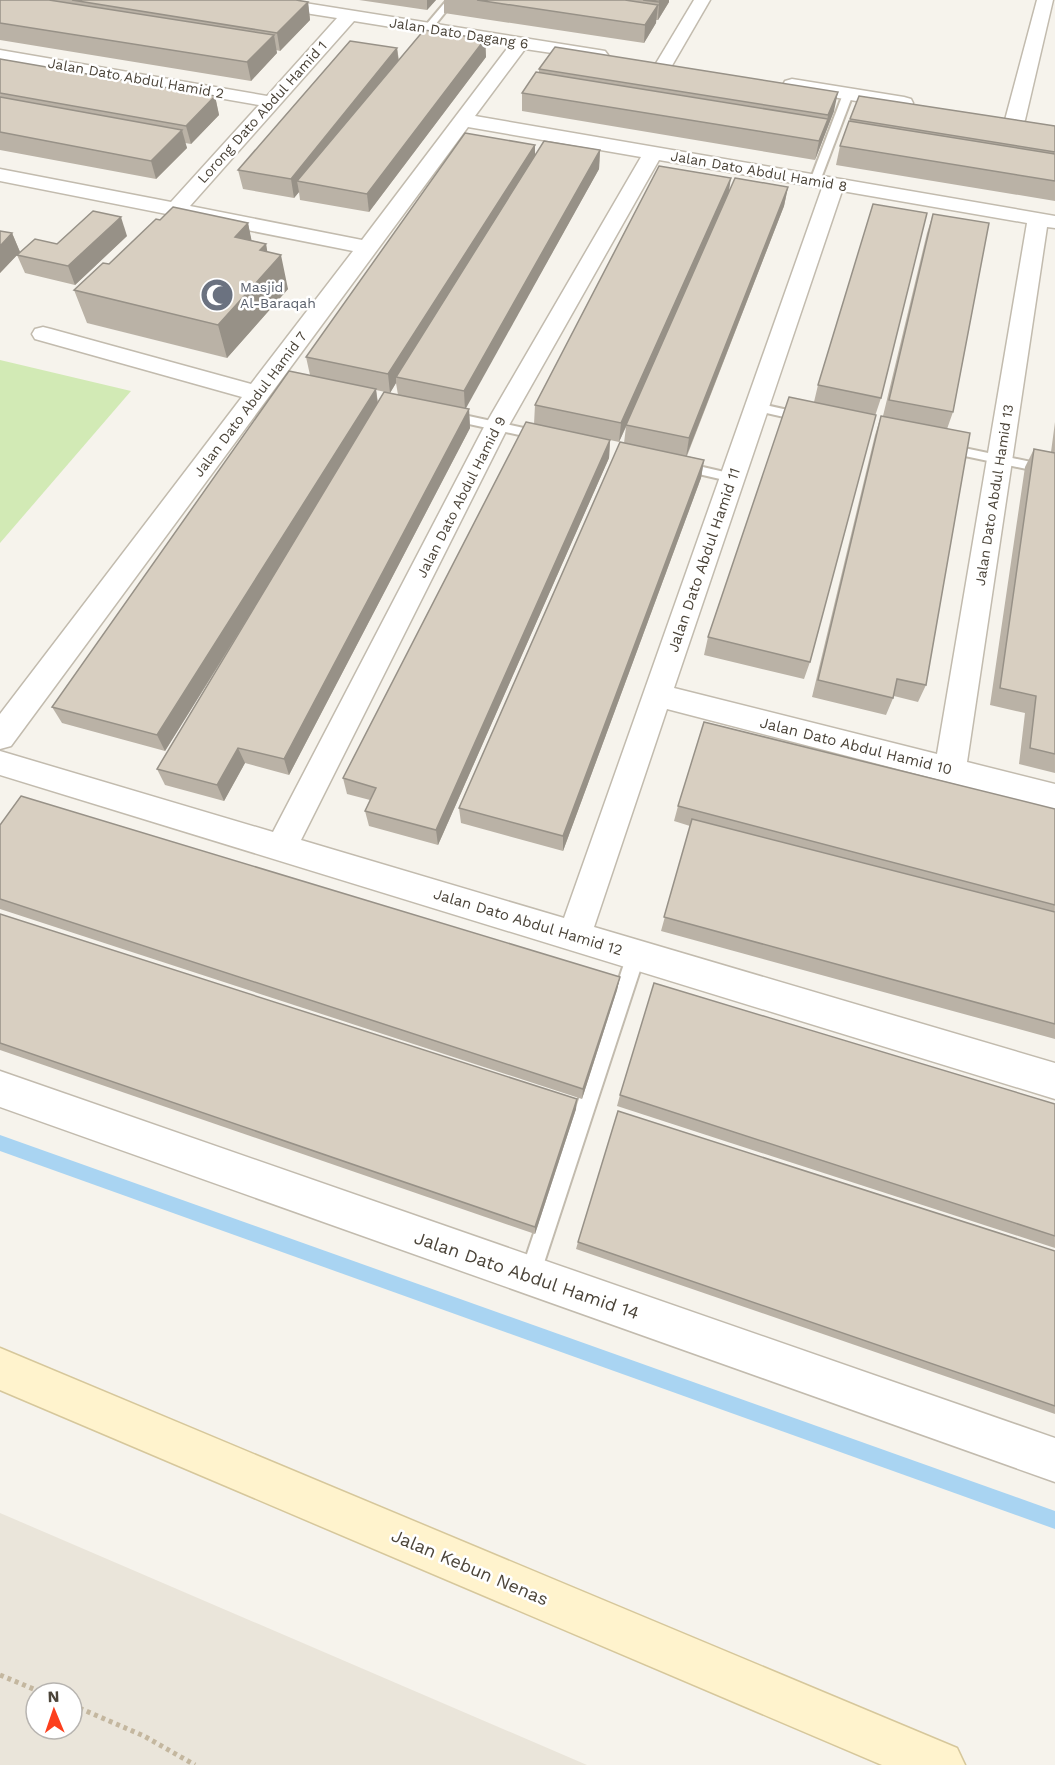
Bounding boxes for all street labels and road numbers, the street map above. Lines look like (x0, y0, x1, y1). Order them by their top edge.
street label: Jalan Dato Dagang 6 (388, 14, 530, 52)
street label: Lorong Dato Abdul Hamid 1 (194, 38, 330, 186)
street label: Jalan Dato Abdul Hamid 2 (47, 55, 225, 101)
street label: Jalan Dato Abdul Hamid 8 (670, 148, 848, 194)
street label: Jalan Dato Abdul Hamid 7 (190, 328, 310, 480)
street label: Jalan Dato Abdul Hamid 13 (972, 403, 1016, 587)
street label: Jalan Dato Abdul Hamid 9 (413, 414, 509, 580)
street label: Jalan Dato Abdul Hamid 11 (664, 465, 744, 655)
street label: Jalan Dato Abdul Hamid 10 (758, 713, 954, 779)
street label: Jalan Dato Abdul Hamid 12 (431, 885, 625, 959)
street label: Jalan Dato Abdul Hamid 14 (412, 1227, 642, 1323)
street label: Jalan Kebun Nenas (388, 1524, 552, 1610)

